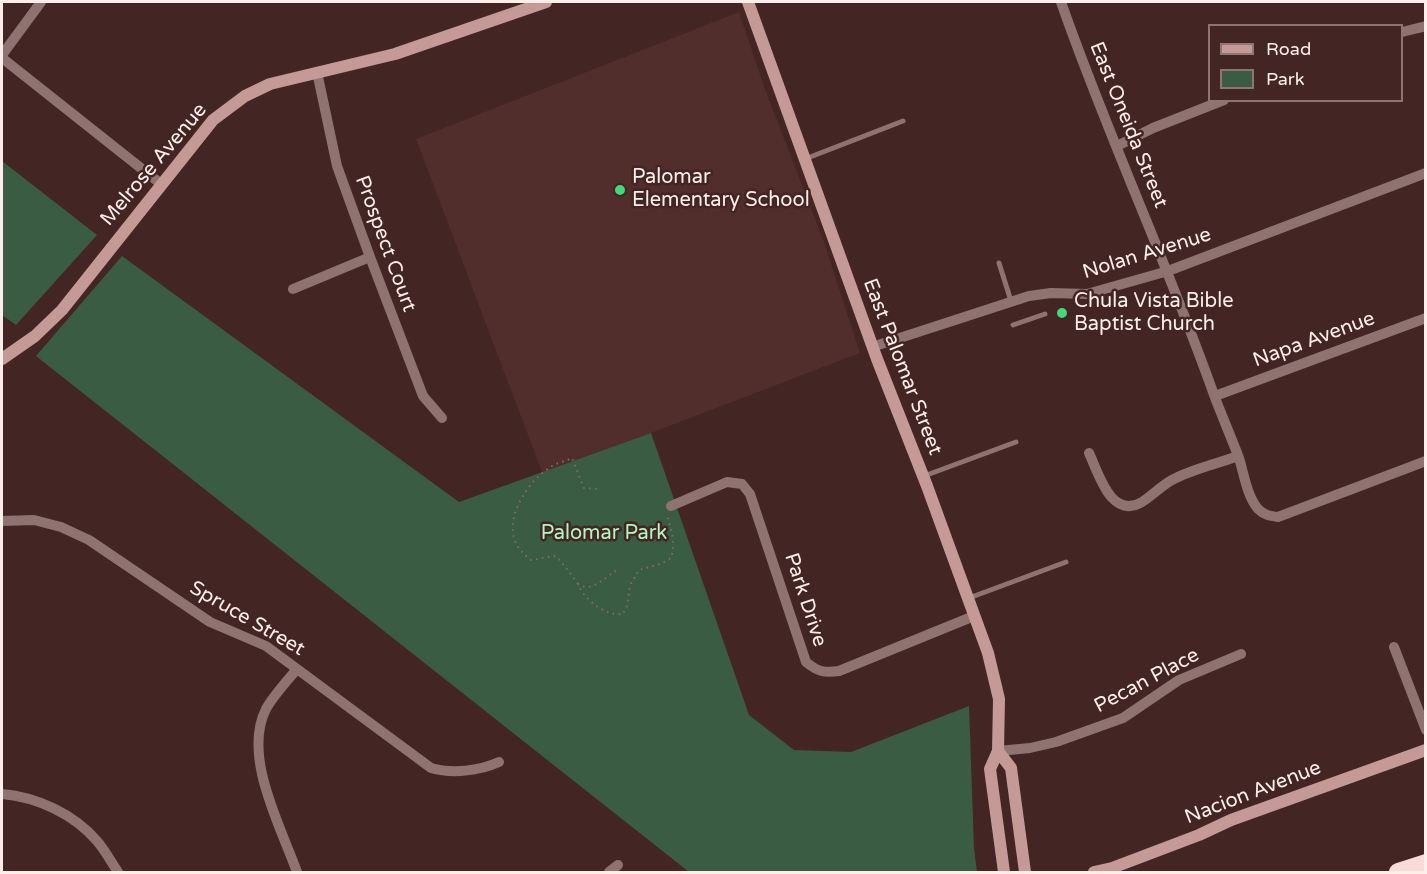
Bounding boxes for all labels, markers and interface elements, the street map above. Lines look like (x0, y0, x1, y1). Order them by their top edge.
legend (1208, 24, 1403, 102)
street label: East Oneida Street (1084, 38, 1172, 212)
text: Road (1266, 38, 1311, 60)
text: Park (1266, 68, 1304, 90)
street label: Melrose Avenue (96, 99, 212, 231)
place label: Palomar Elementary School (632, 166, 810, 213)
street label: Prospect Court (349, 173, 421, 315)
marker: Palomar Elementary School (613, 183, 627, 197)
street label: Nolan Avenue (1080, 223, 1214, 285)
street label: East Palomar Street (857, 275, 947, 459)
place label: Chula Vista Bible Baptist Church (1074, 290, 1233, 337)
marker: Chula Vista Bible Baptist Church (1055, 306, 1069, 320)
street label: Napa Avenue (1250, 307, 1378, 373)
park label: Palomar Park (541, 522, 667, 546)
street label: Park Drive (779, 550, 831, 650)
street label: Spruce Street (185, 576, 309, 662)
street label: Pecan Place (1091, 643, 1203, 719)
street label: Nacion Avenue (1181, 756, 1325, 830)

